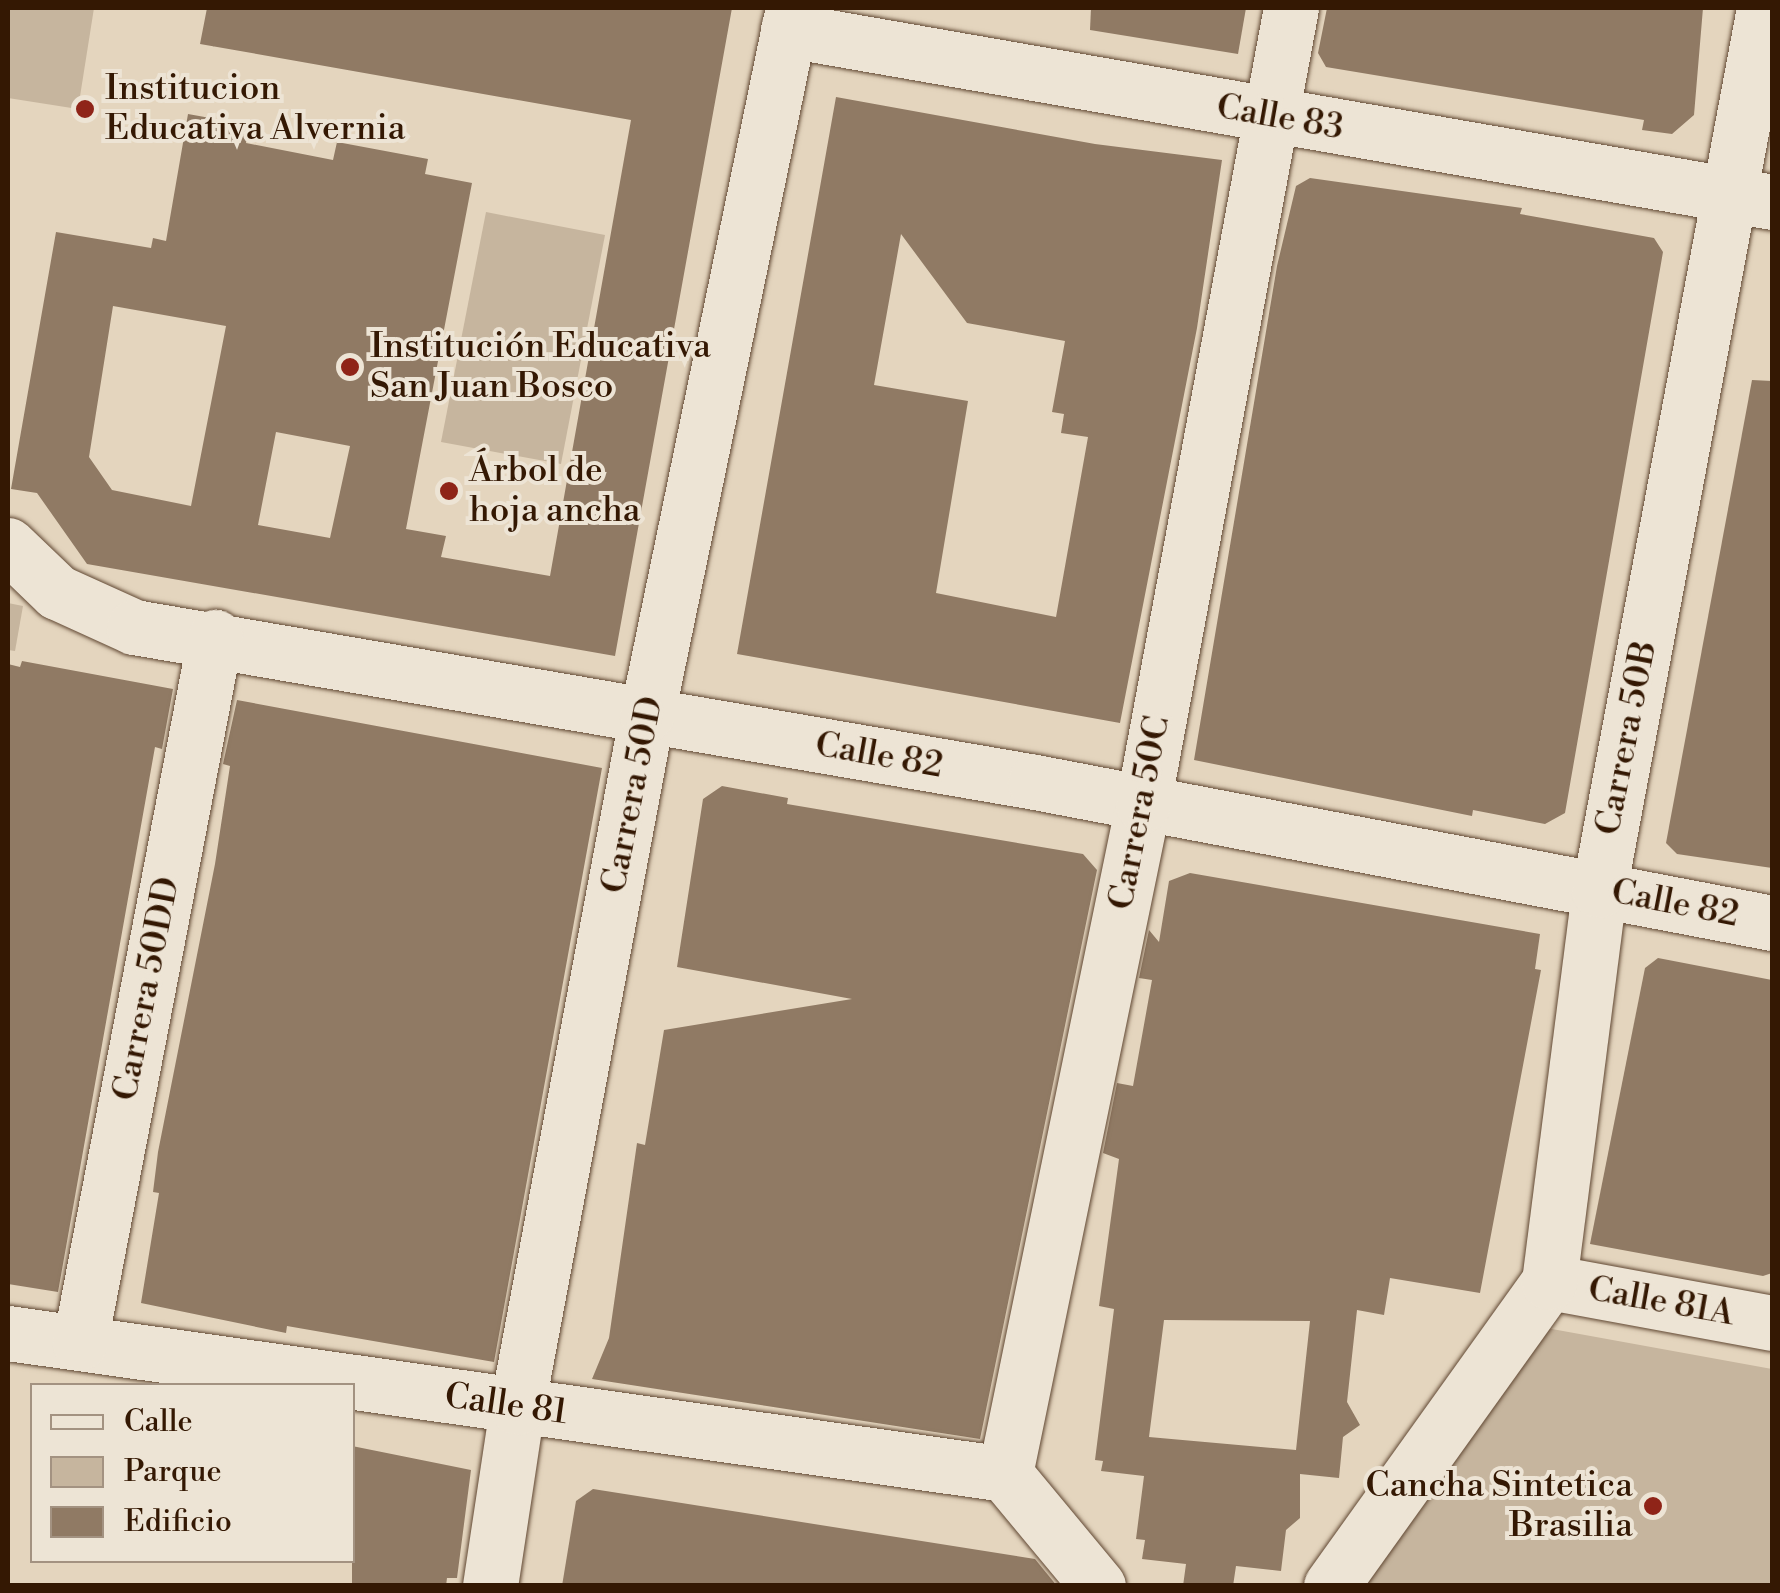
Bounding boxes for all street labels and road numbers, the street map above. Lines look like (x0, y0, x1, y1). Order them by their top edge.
street label: Calle 83 (1213, 86, 1347, 150)
street label: Carrera 50B (1588, 637, 1666, 839)
street label: Carrera 50D (593, 693, 673, 897)
street label: Carrera 50C (1101, 713, 1179, 913)
street label: Calle 82 (812, 724, 946, 788)
street label: Calle 82 (1608, 871, 1742, 937)
street label: Carrera 50DD (105, 874, 189, 1104)
street label: Calle 81A (1585, 1269, 1737, 1335)
street label: Calle 81 (442, 1376, 570, 1434)

